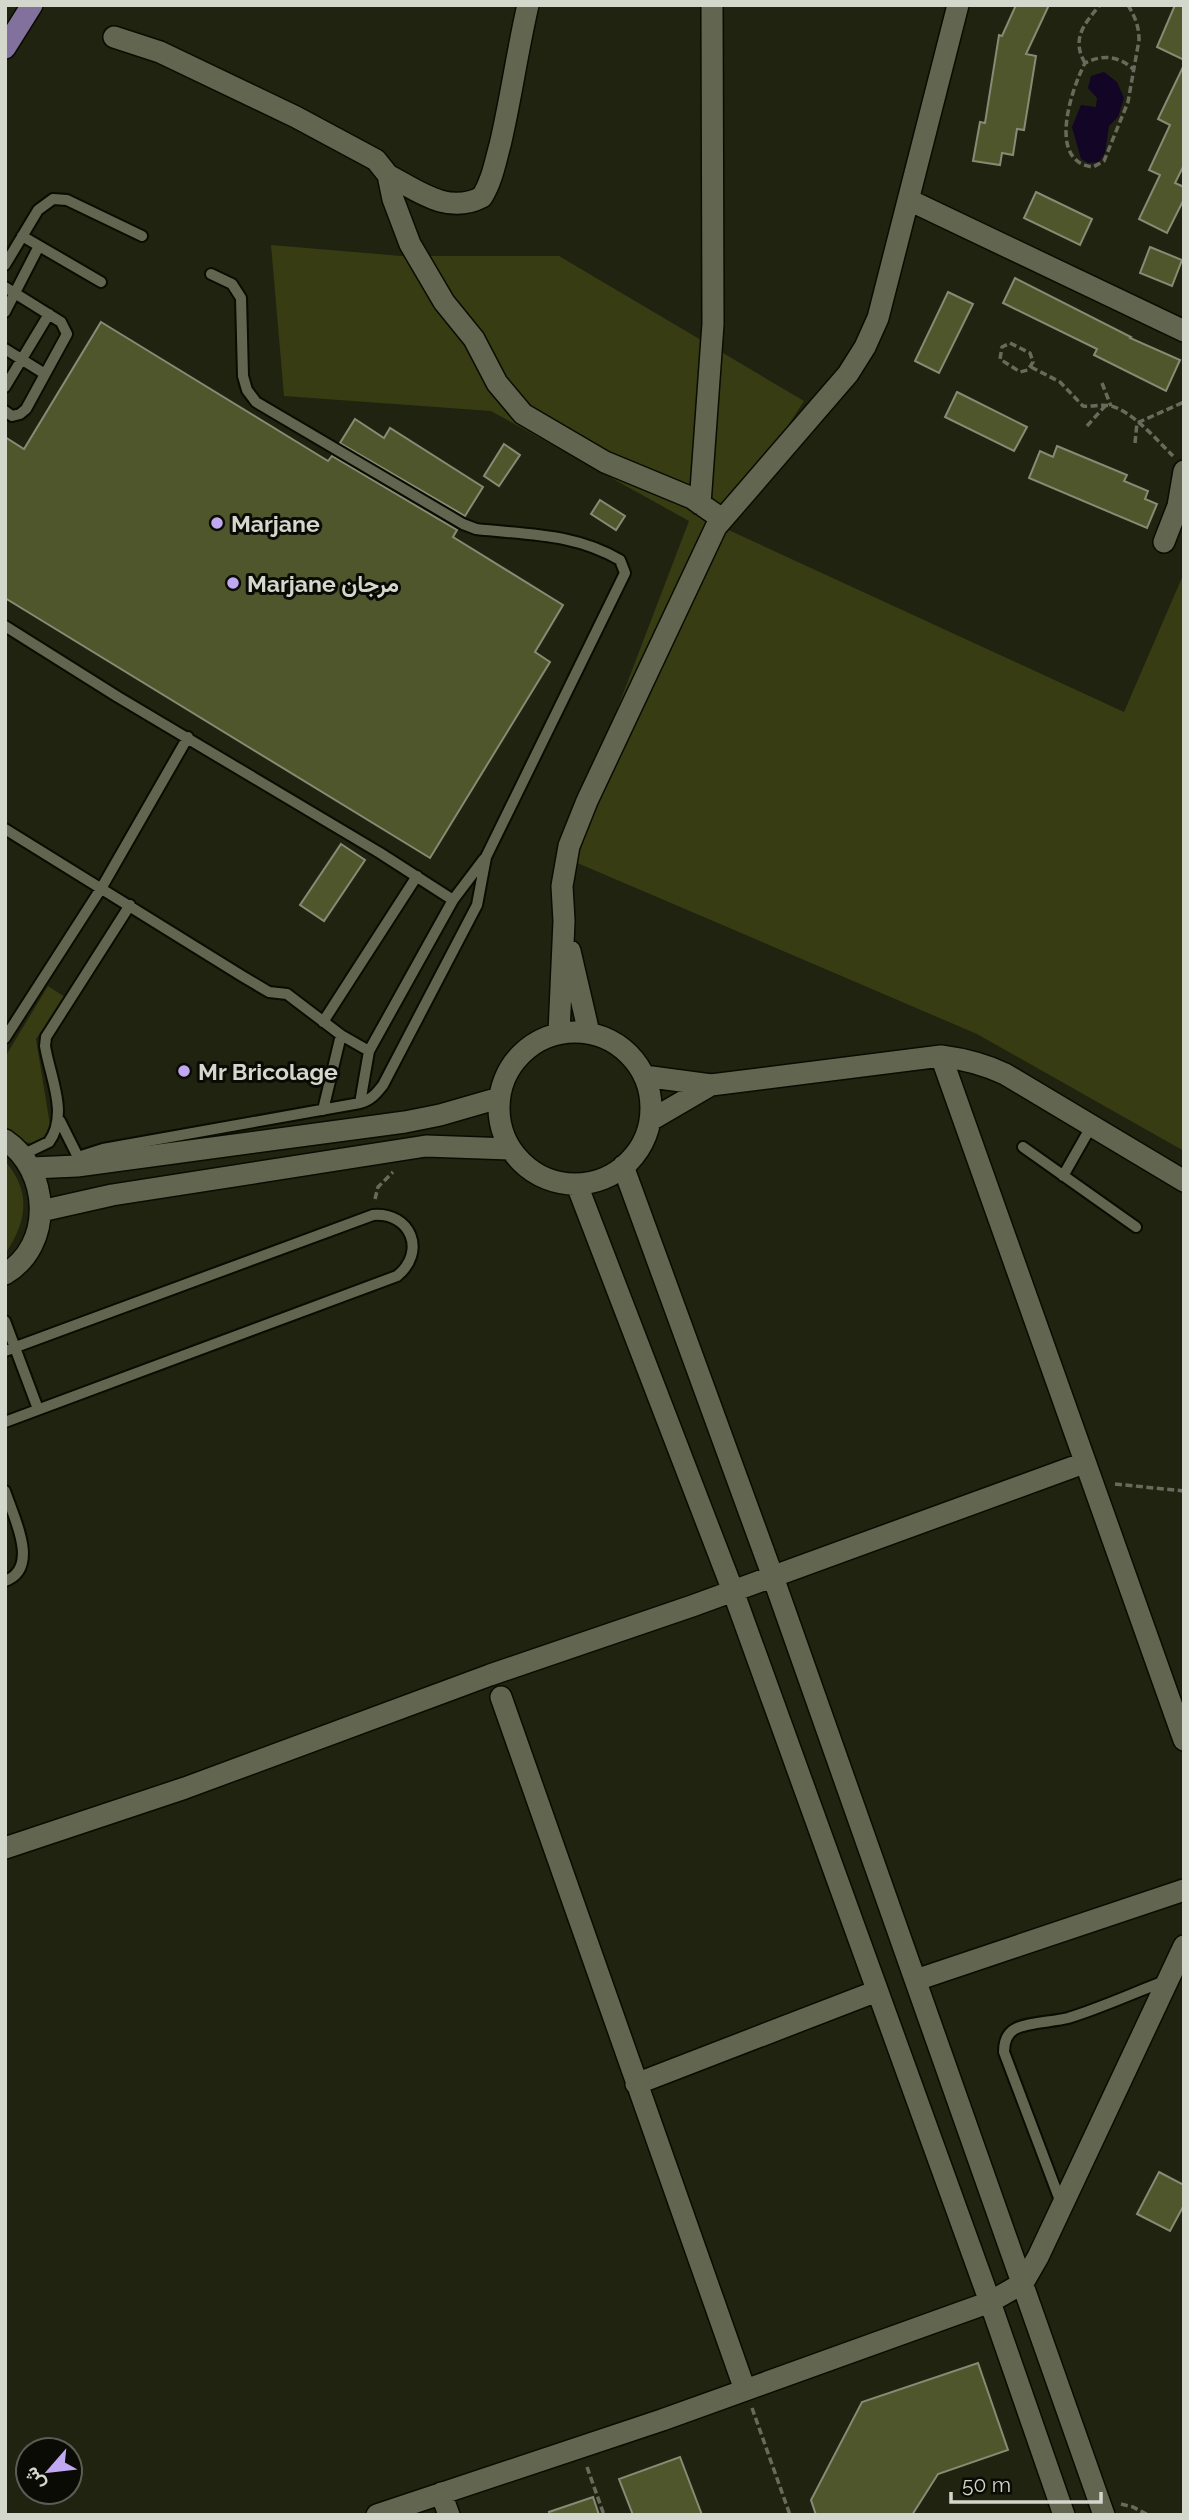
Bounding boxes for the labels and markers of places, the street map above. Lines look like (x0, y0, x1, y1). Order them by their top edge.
place label: Marjane (231, 510, 320, 537)
marker: Marjane (209, 515, 225, 531)
place label: Marjane مرجان (247, 570, 399, 599)
marker: Marjane مرجان (225, 575, 241, 591)
place label: Mr Bricolage (198, 1058, 338, 1085)
marker: Mr Bricolage (176, 1063, 192, 1079)

